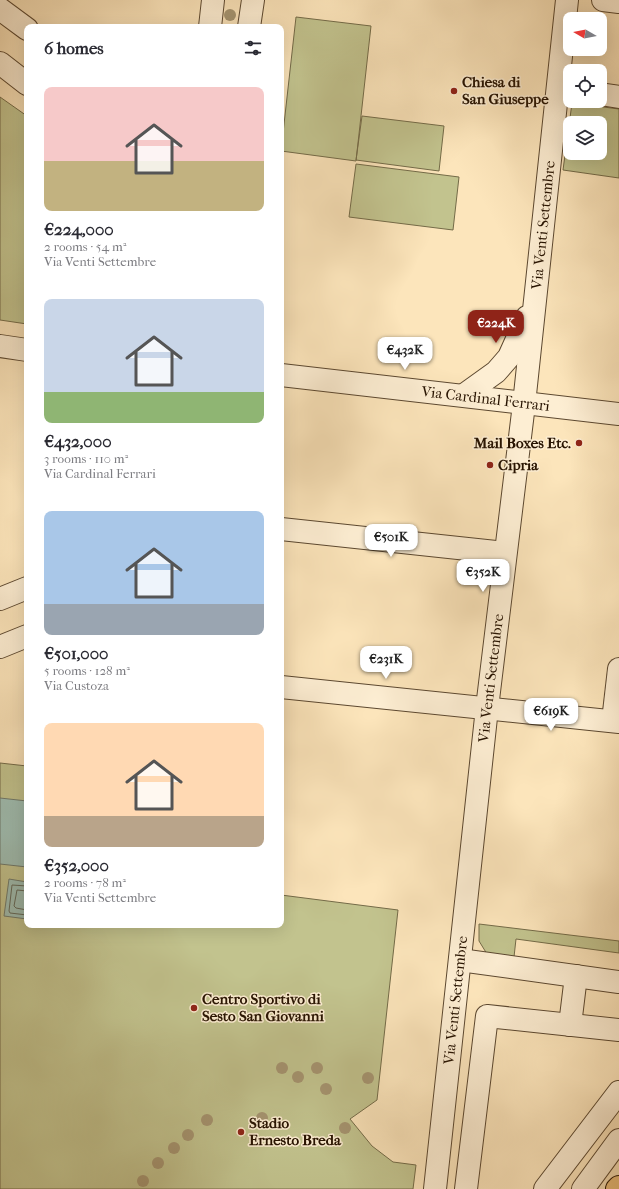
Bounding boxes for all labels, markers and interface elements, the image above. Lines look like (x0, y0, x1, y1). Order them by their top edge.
north arrow (563, 12, 607, 56)
map controls (563, 12, 607, 160)
icon: filters (242, 37, 264, 59)
text: 6 homes (44, 38, 104, 58)
button: locate (563, 64, 607, 108)
place label: Chiesa di San Giuseppe (462, 73, 549, 108)
marker: Chiesa di San Giuseppe (449, 86, 459, 96)
icon: home (118, 113, 190, 185)
button: layers (563, 116, 607, 160)
street label: Via Venti Settembre (527, 159, 559, 291)
text: €224,000 (44, 219, 114, 239)
text: 2 rooms · 54 m² (44, 239, 126, 254)
text: Via Venti Settembre (44, 254, 156, 269)
pin: €224K (468, 310, 524, 344)
text: €224K (477, 315, 515, 330)
icon: home (118, 325, 190, 397)
pin: €432K (377, 337, 433, 371)
text: €432K (387, 342, 423, 357)
street label: Via Cardinal Ferrari (419, 382, 551, 415)
text: €432,000 (44, 431, 112, 451)
place label: Mail Boxes Etc. (473, 434, 571, 452)
marker: Mail Boxes Etc. (574, 438, 584, 448)
text: 3 rooms · 110 m² (44, 451, 128, 466)
place label: Cipria (498, 456, 539, 474)
marker: Cipria (485, 460, 495, 470)
text: Via Cardinal Ferrari (44, 466, 156, 481)
pin: €501K (363, 524, 419, 558)
text: €501K (374, 529, 408, 544)
icon: home (118, 537, 190, 609)
pin: €352K (455, 559, 511, 593)
text: €352K (466, 564, 500, 579)
street label: Via Venti Settembre (474, 612, 507, 744)
text: €501,000 (44, 643, 108, 663)
pin: €231K (358, 646, 414, 680)
text: €231K (369, 651, 403, 666)
text: 5 rooms · 128 m² (44, 663, 130, 678)
text: Via Custoza (44, 678, 109, 693)
pin: €619K (523, 698, 579, 732)
text: €619K (533, 703, 569, 718)
icon: home (118, 749, 190, 821)
text: €352,000 (44, 855, 109, 875)
text: 2 rooms · 78 m² (44, 875, 126, 890)
text: Via Venti Settembre (44, 890, 156, 905)
street label: Via Venti Settembre (439, 934, 471, 1066)
place label: Centro Sportivo di Sesto San Giovanni (202, 990, 324, 1025)
marker: Centro Sportivo di Sesto San Giovanni (189, 1003, 199, 1013)
place label: Stadio Ernesto Breda (249, 1114, 342, 1149)
marker: Stadio Ernesto Breda (236, 1127, 246, 1137)

